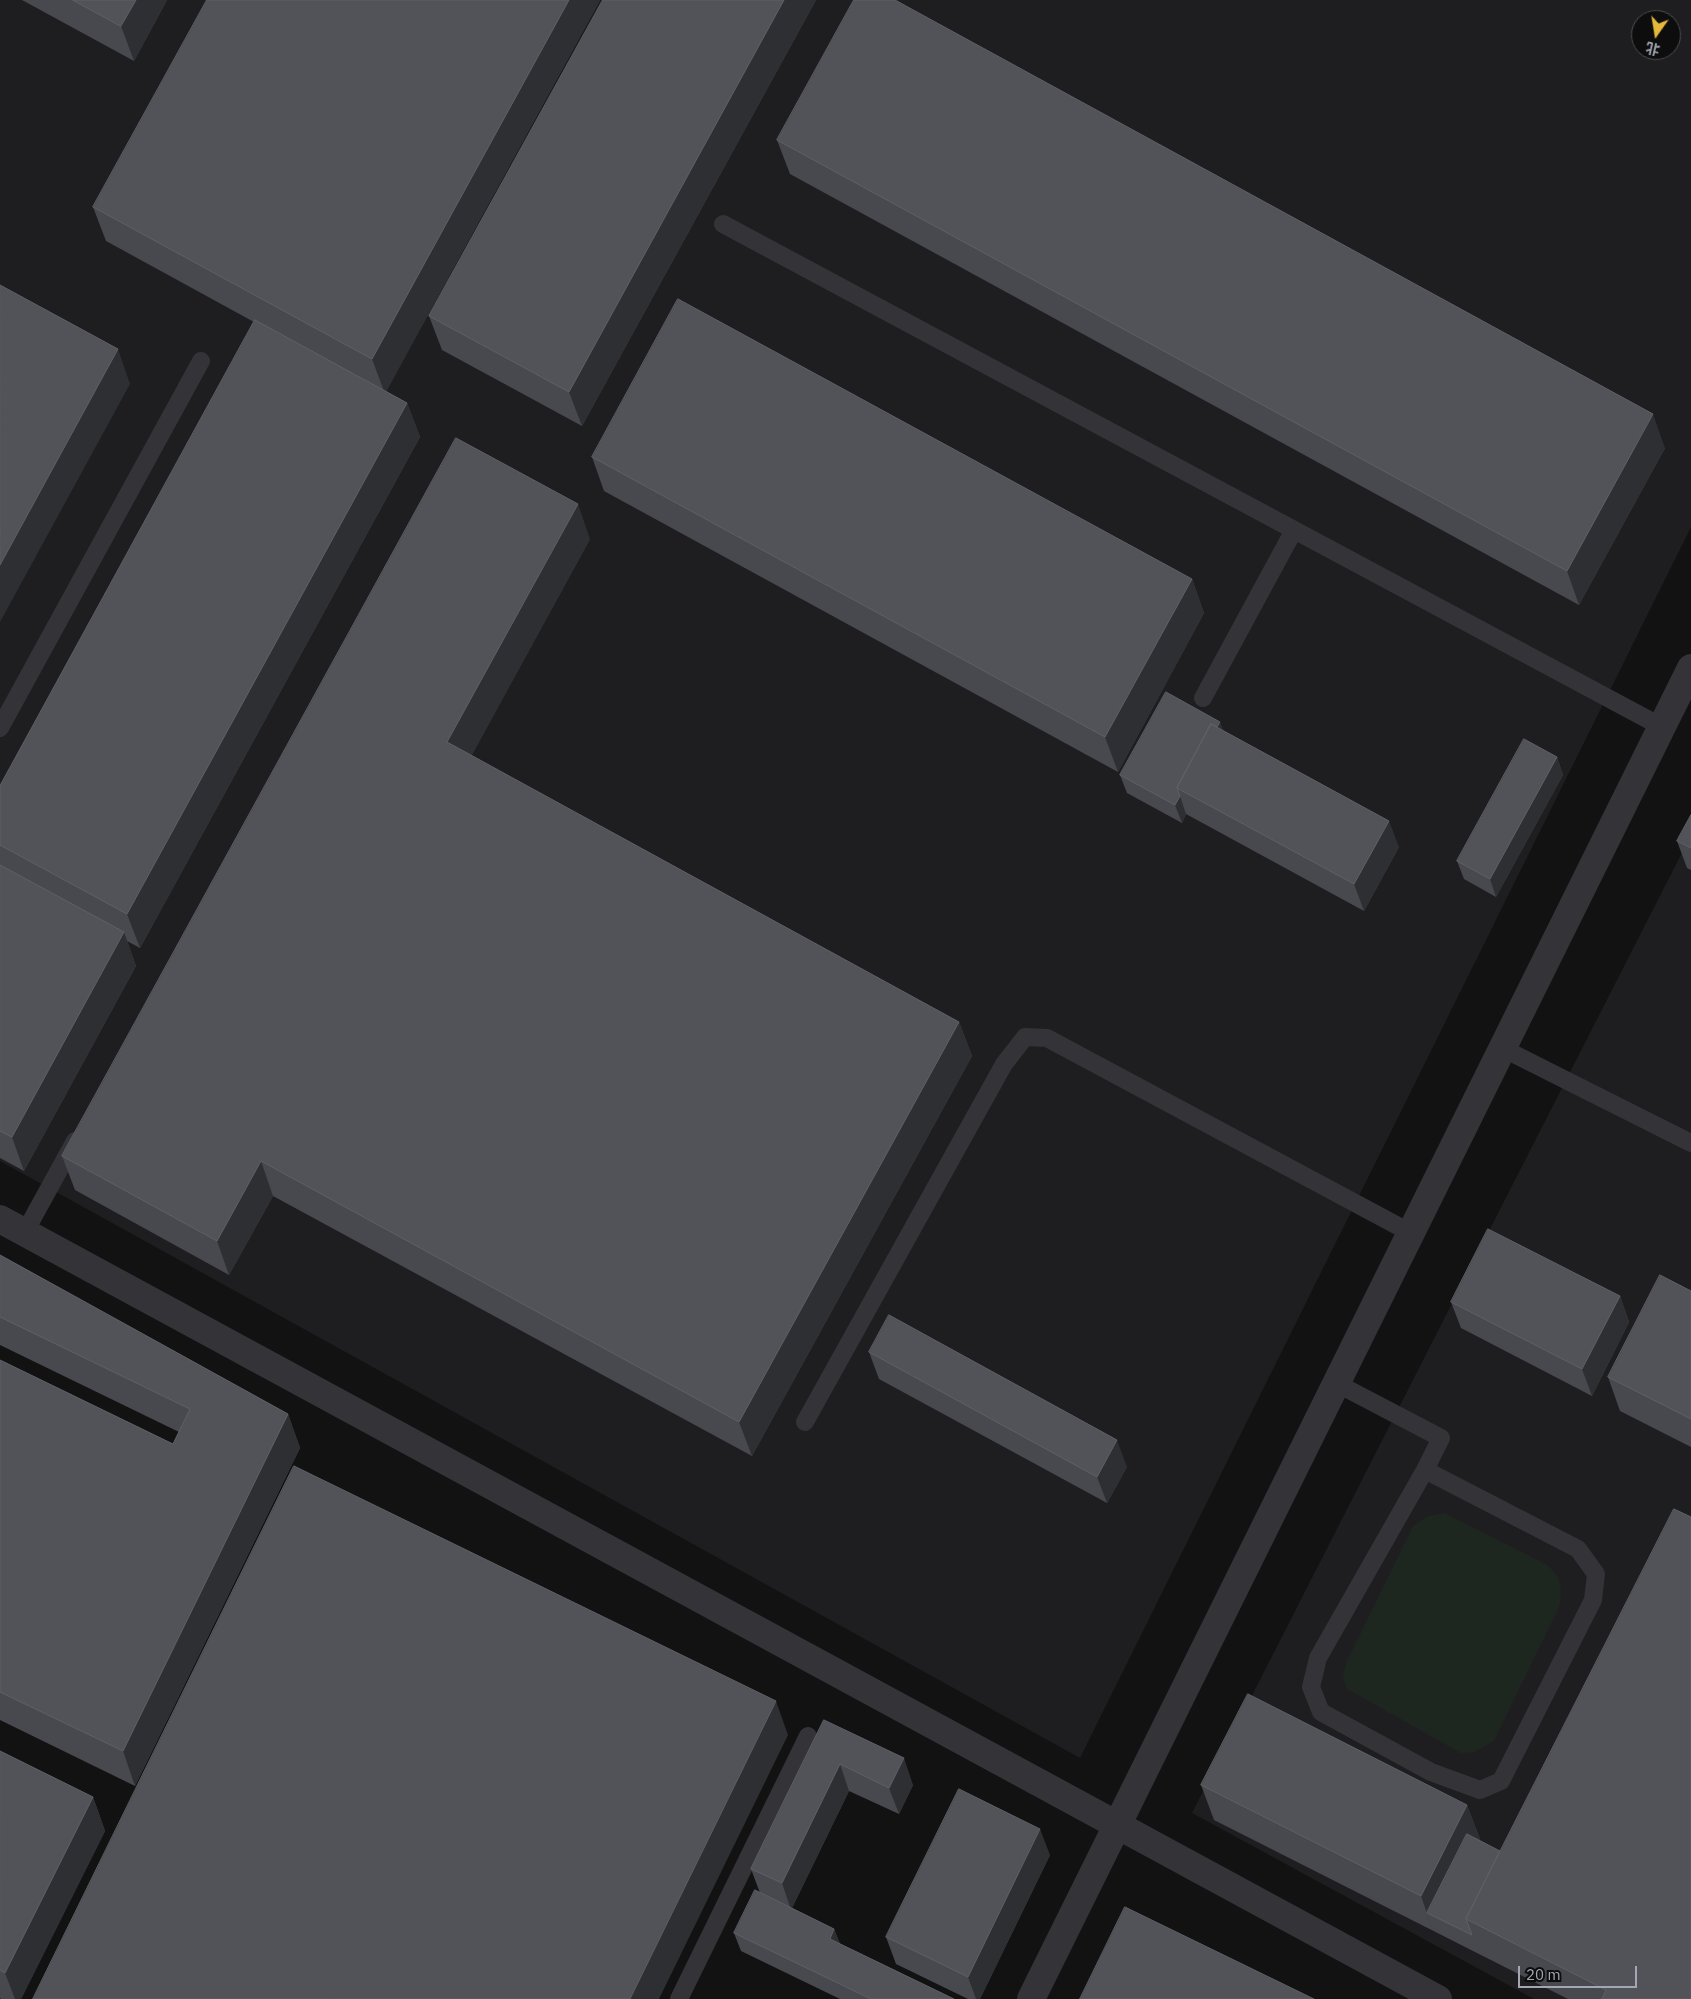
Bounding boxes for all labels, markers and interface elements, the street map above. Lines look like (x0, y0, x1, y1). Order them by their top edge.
north arrow (1631, 10, 1681, 60)
text: 北 (1644, 38, 1662, 59)
scale bar (1521, 1956, 1640, 1988)
text: 20 m (1526, 1965, 1561, 1984)

